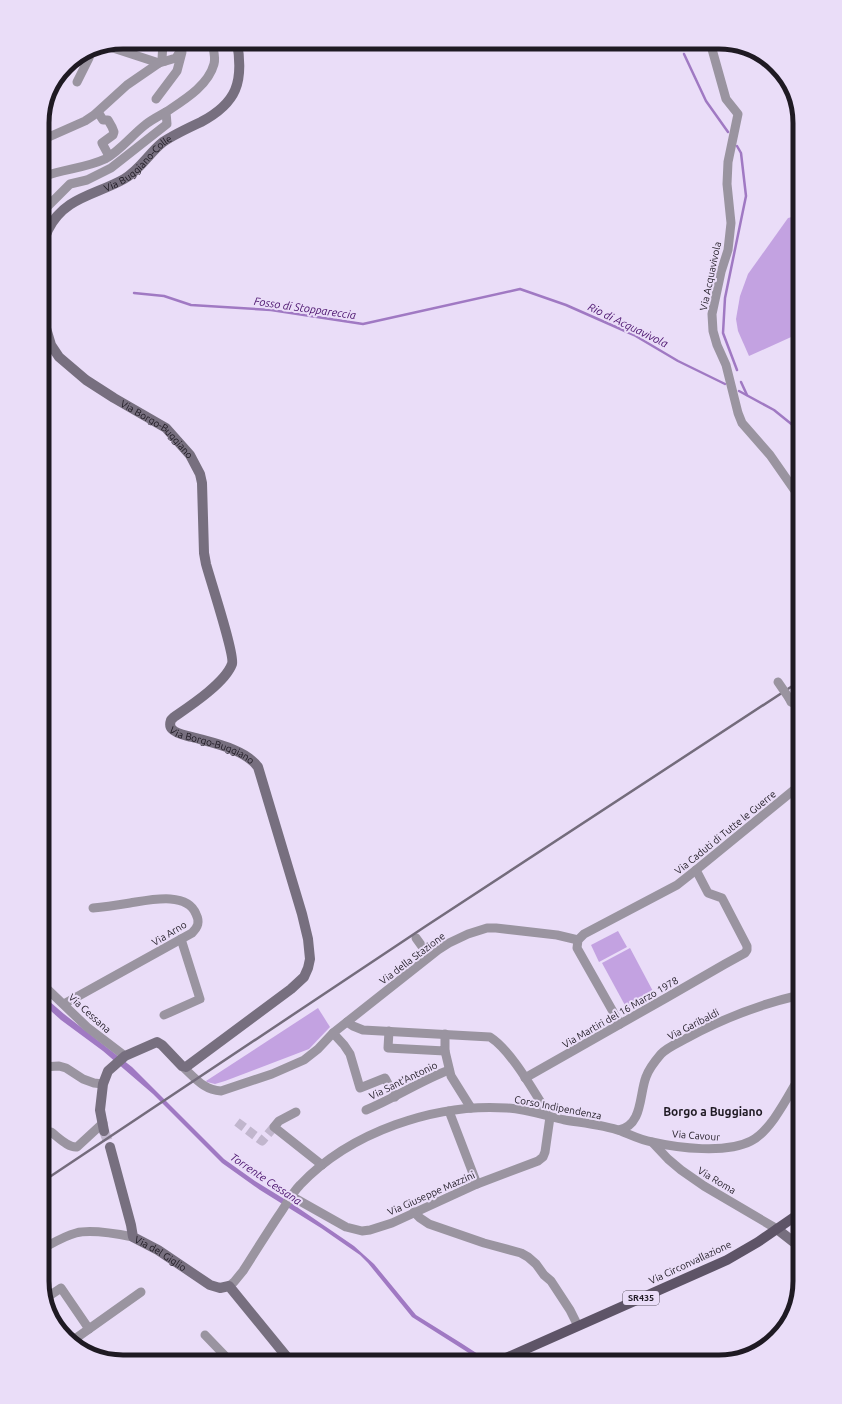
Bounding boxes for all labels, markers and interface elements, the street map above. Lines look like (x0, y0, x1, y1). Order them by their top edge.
street label: Via Buggiano-Colle (102, 133, 174, 194)
street label: Via Acquavivola (698, 241, 723, 312)
water label: Fosso di Stoppareccia (253, 295, 357, 321)
water label: Rio di Acquavivola (586, 300, 670, 350)
street label: Via Borgo-Buggiano (118, 398, 195, 461)
street label: Via Borgo-Buggiano (167, 724, 257, 766)
street label: Via Caduti di Tutte le Guerre (673, 788, 778, 877)
street label: Via Arno (150, 919, 189, 948)
street label: Via della Stazione (377, 930, 447, 987)
street label: Via Martiri del 16 Marzo 1978 (560, 975, 680, 1050)
street label: Via Cessana (66, 992, 113, 1035)
street label: Via Garibaldi (666, 1007, 721, 1042)
street label: Via Sant'Antonio (367, 1059, 439, 1102)
street label: Corso Indipendenza (513, 1094, 602, 1121)
district label: Borgo a Buggiano (663, 1105, 763, 1118)
street label: Via Cavour (672, 1128, 721, 1143)
water label: Torrente Cessana (228, 1151, 304, 1207)
street label: Via Roma (696, 1165, 738, 1196)
street label: Via Giuseppe Mazzini (386, 1169, 477, 1218)
street label: Via del Giglio (133, 1234, 188, 1274)
street label: Via Circonvallazione (647, 1239, 733, 1286)
road number: SR435 (623, 1291, 659, 1305)

